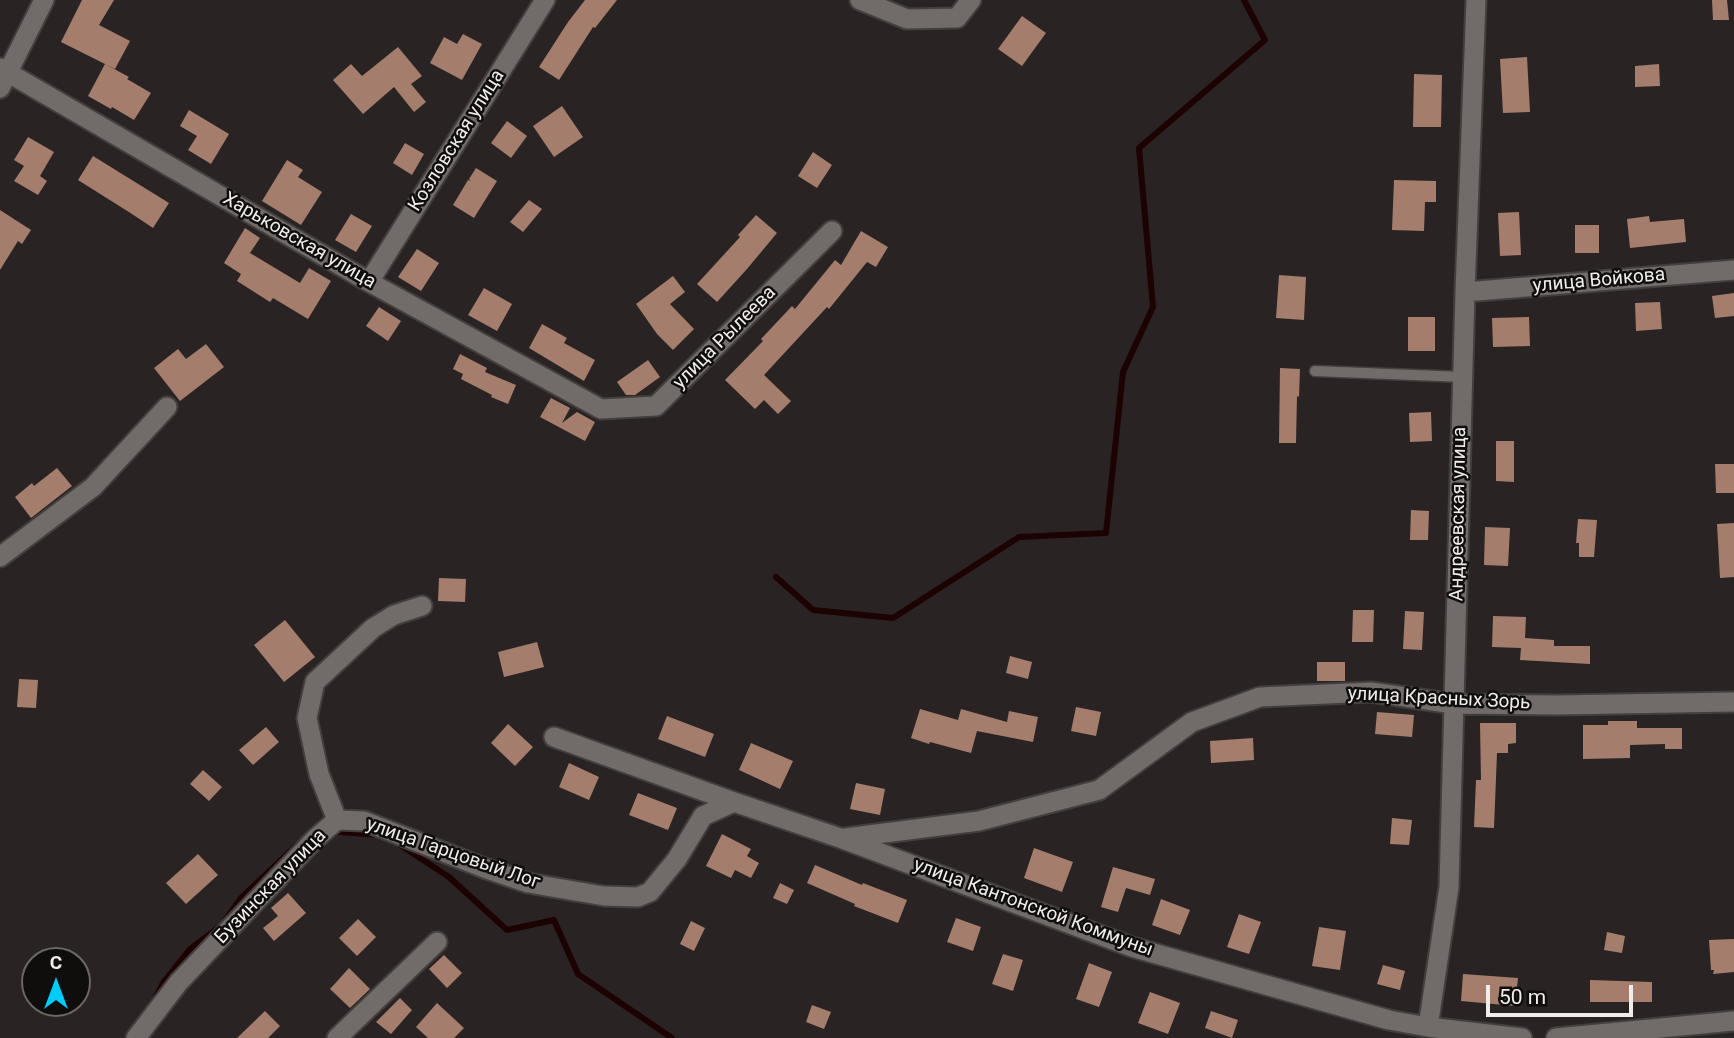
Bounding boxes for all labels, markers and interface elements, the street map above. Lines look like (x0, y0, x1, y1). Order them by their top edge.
street label: Козловская улица (404, 66, 510, 216)
street label: Харьковская улица (218, 188, 380, 294)
street label: улица Войкова (1532, 264, 1666, 298)
street label: улица Рылеева (669, 282, 781, 394)
street label: Андреевская улица (1446, 427, 1472, 601)
street label: улица Красных Зорь (1347, 683, 1531, 715)
street label: улица Гарцовый Лог (363, 814, 543, 894)
street label: Бузинская улица (211, 825, 331, 949)
street label: улица Кантонской Коммуны (910, 854, 1156, 962)
north arrow (21, 947, 91, 1017)
text: С (50, 951, 62, 974)
scale bar (1489, 972, 1636, 1016)
text: 50 m (1499, 985, 1546, 1009)

